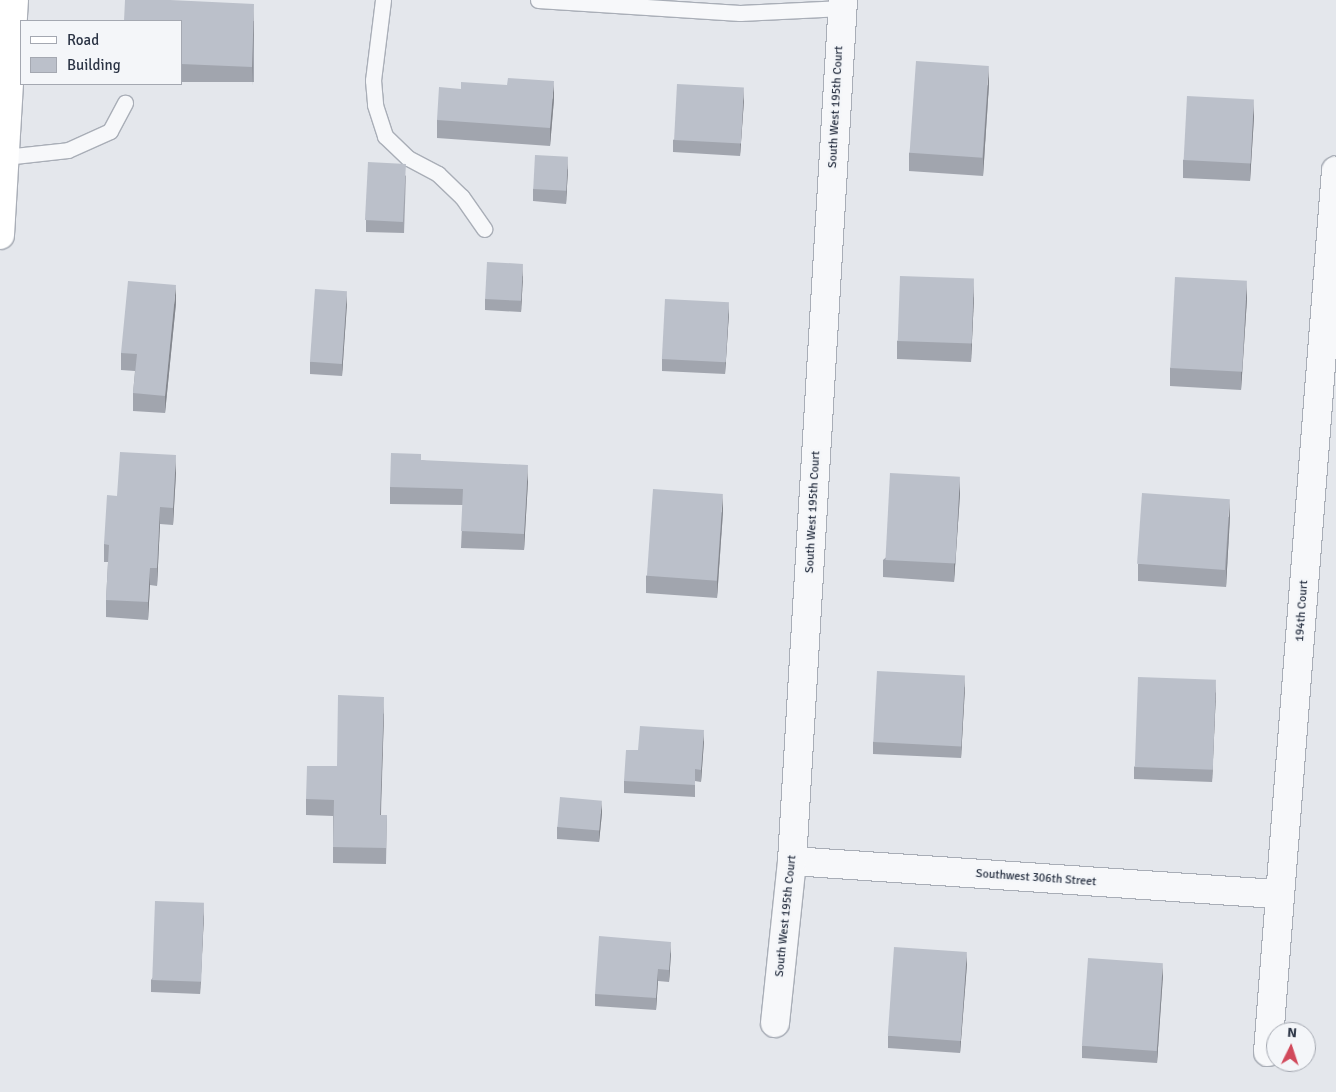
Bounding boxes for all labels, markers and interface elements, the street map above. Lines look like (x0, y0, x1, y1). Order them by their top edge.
legend (20, 20, 182, 85)
text: Road (67, 31, 99, 49)
street label: South West 195th Court (826, 46, 846, 168)
text: Building (67, 56, 121, 74)
street label: South West 195th Court (803, 451, 823, 573)
street label: 194th Court (1293, 580, 1311, 642)
street label: South West 195th Court (772, 854, 800, 978)
street label: Southwest 306th Street (975, 867, 1097, 889)
north arrow (1266, 1022, 1316, 1072)
text: N (1287, 1024, 1297, 1041)

